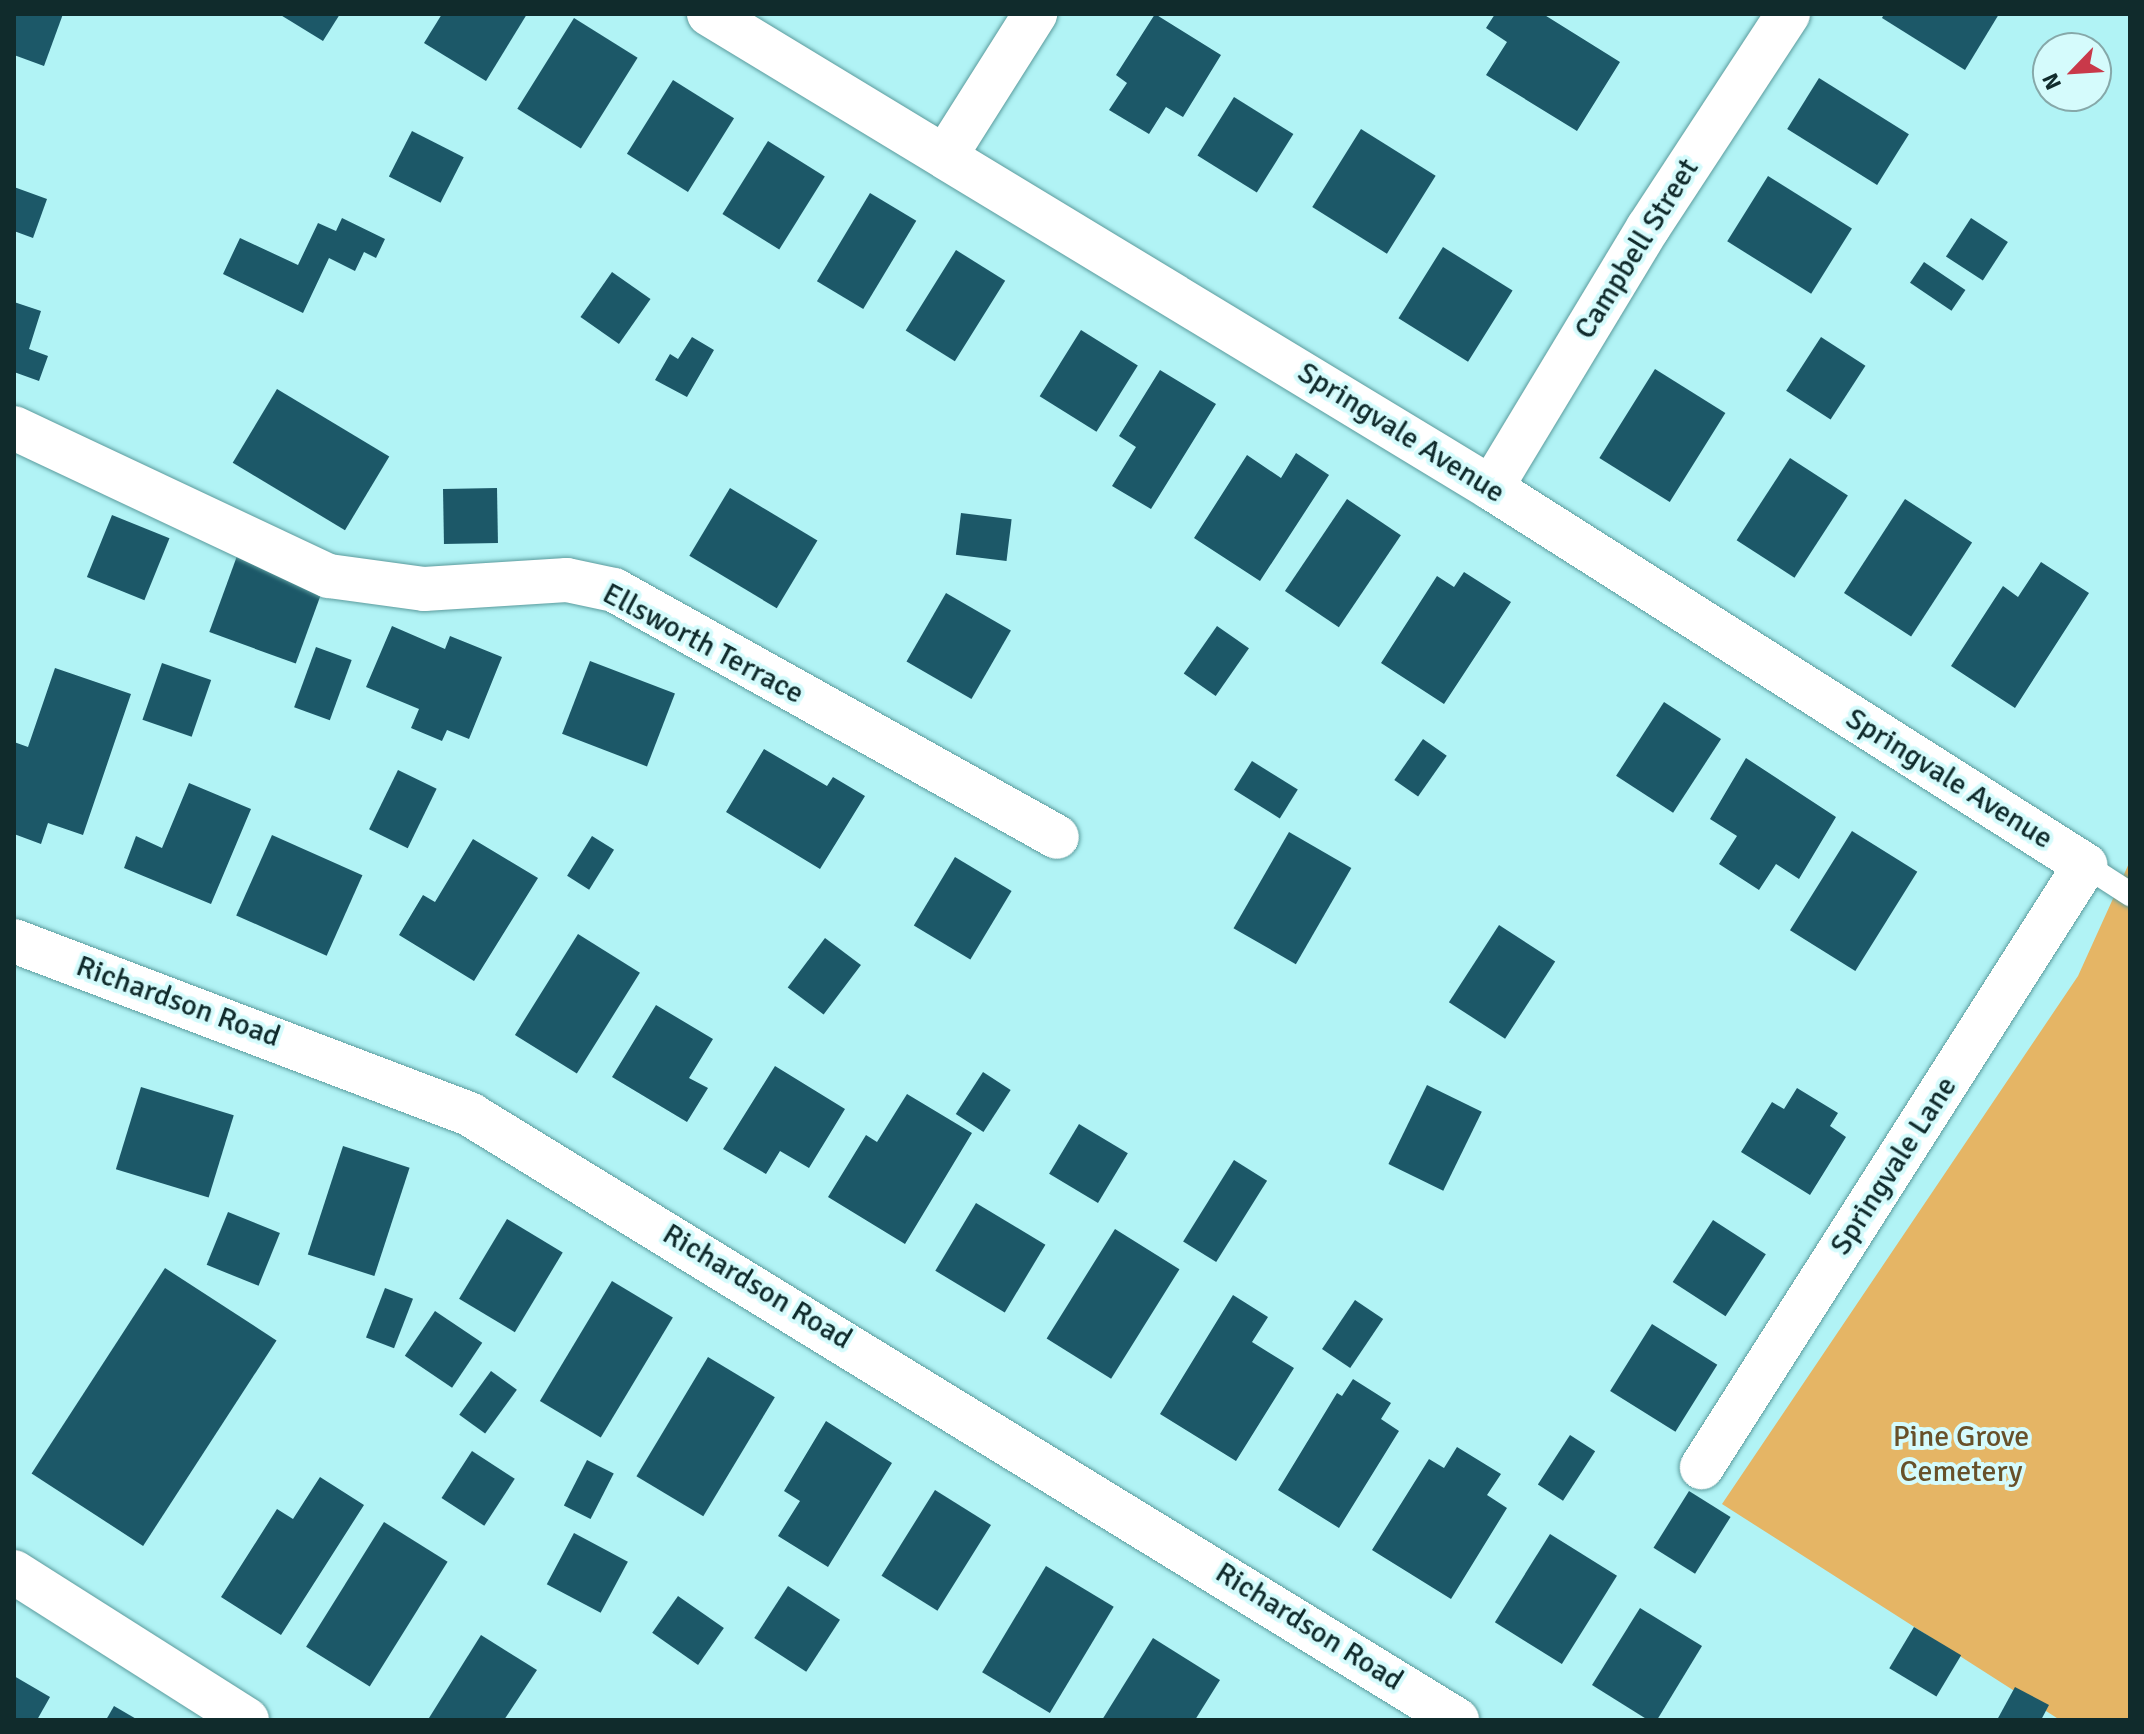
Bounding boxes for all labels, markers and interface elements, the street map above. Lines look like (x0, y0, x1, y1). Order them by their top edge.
north arrow (2032, 32, 2112, 112)
text: N (2036, 69, 2067, 94)
street label: Campbell Street (1567, 152, 1707, 346)
street label: Springvale Avenue (1291, 355, 1511, 511)
street label: Ellsworth Terrace (596, 576, 810, 712)
street label: Springvale Avenue (1839, 701, 2059, 857)
street label: Richardson Road (71, 948, 285, 1056)
street label: Springvale Lane (1823, 1070, 1965, 1262)
street label: Richardson Road (656, 1216, 858, 1358)
park label: Pine Grove Cemetery (1893, 1419, 2029, 1490)
street label: Richardson Road (1209, 1555, 1409, 1699)

